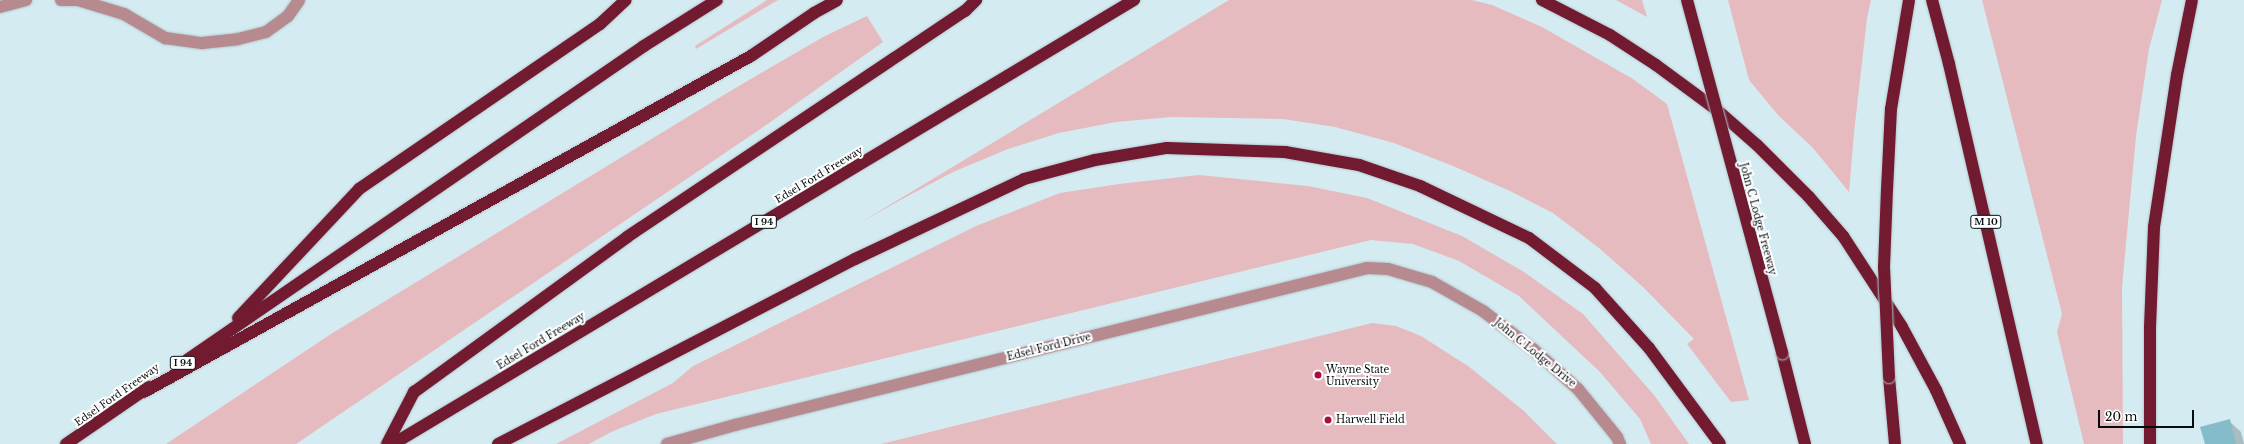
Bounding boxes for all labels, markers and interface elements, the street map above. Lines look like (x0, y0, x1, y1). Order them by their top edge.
street label: Edsel Ford Freeway (773, 144, 865, 206)
street label: John C Lodge Freeway (1737, 162, 1779, 276)
road number: I 94 (750, 215, 778, 229)
road number: M 10 (1970, 215, 2002, 229)
street label: Edsel Ford Freeway (495, 310, 587, 372)
street label: John C Lodge Drive (1492, 316, 1578, 390)
street label: Edsel Ford Drive (1006, 331, 1092, 363)
road number: I 94 (169, 356, 197, 370)
street label: Edsel Ford Freeway (72, 361, 162, 429)
place label: Wayne State University (1326, 363, 1389, 386)
marker: Wayne State University (1313, 370, 1323, 380)
scale bar (2100, 402, 2196, 428)
text: 20 m (2105, 409, 2137, 424)
place label: Harwell Field (1336, 414, 1405, 426)
marker: Harwell Field (1323, 415, 1333, 425)

